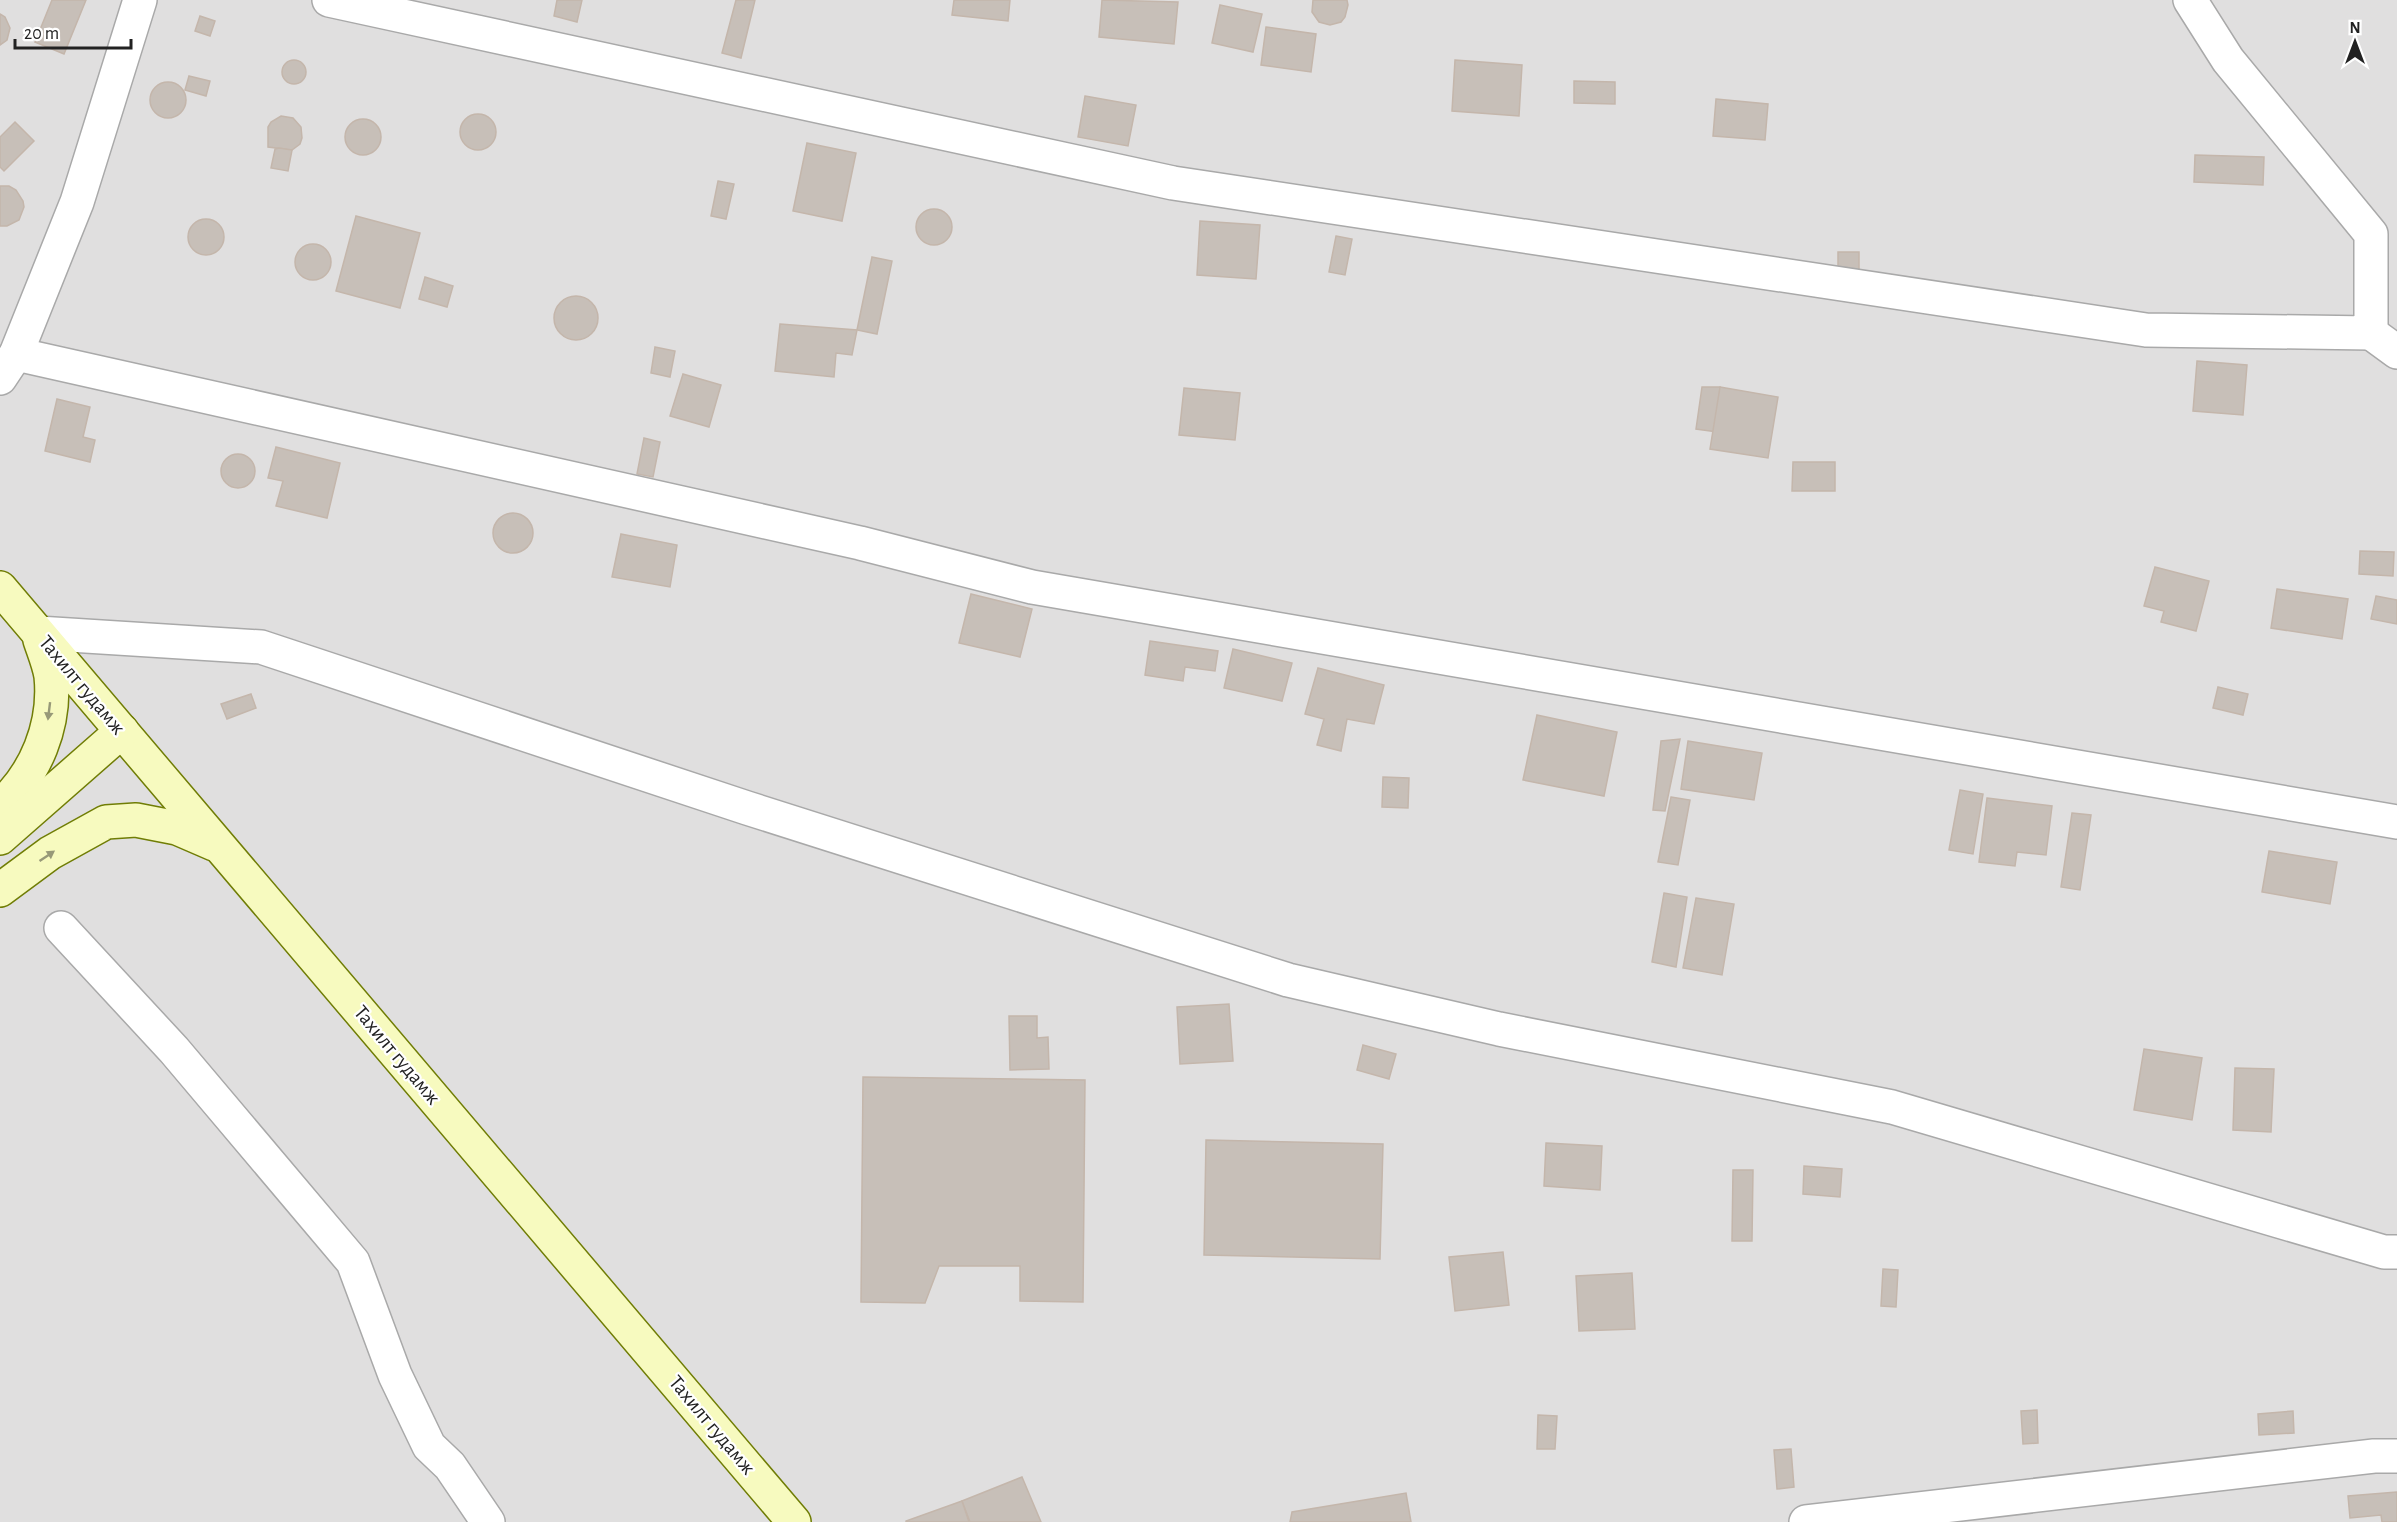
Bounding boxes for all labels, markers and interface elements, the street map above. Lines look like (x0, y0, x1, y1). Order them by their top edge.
scale bar (15, 12, 130, 50)
north arrow (2325, 12, 2385, 72)
text: N (2349, 20, 2361, 36)
text: 20 m (24, 25, 59, 43)
street label: Тахилт гудамж (35, 632, 129, 739)
one-way arrow (45, 701, 54, 720)
one-way arrow (39, 850, 56, 861)
street label: Тахилт гудамж (350, 1002, 444, 1109)
street label: Тахилт гудамж (665, 1372, 759, 1479)

